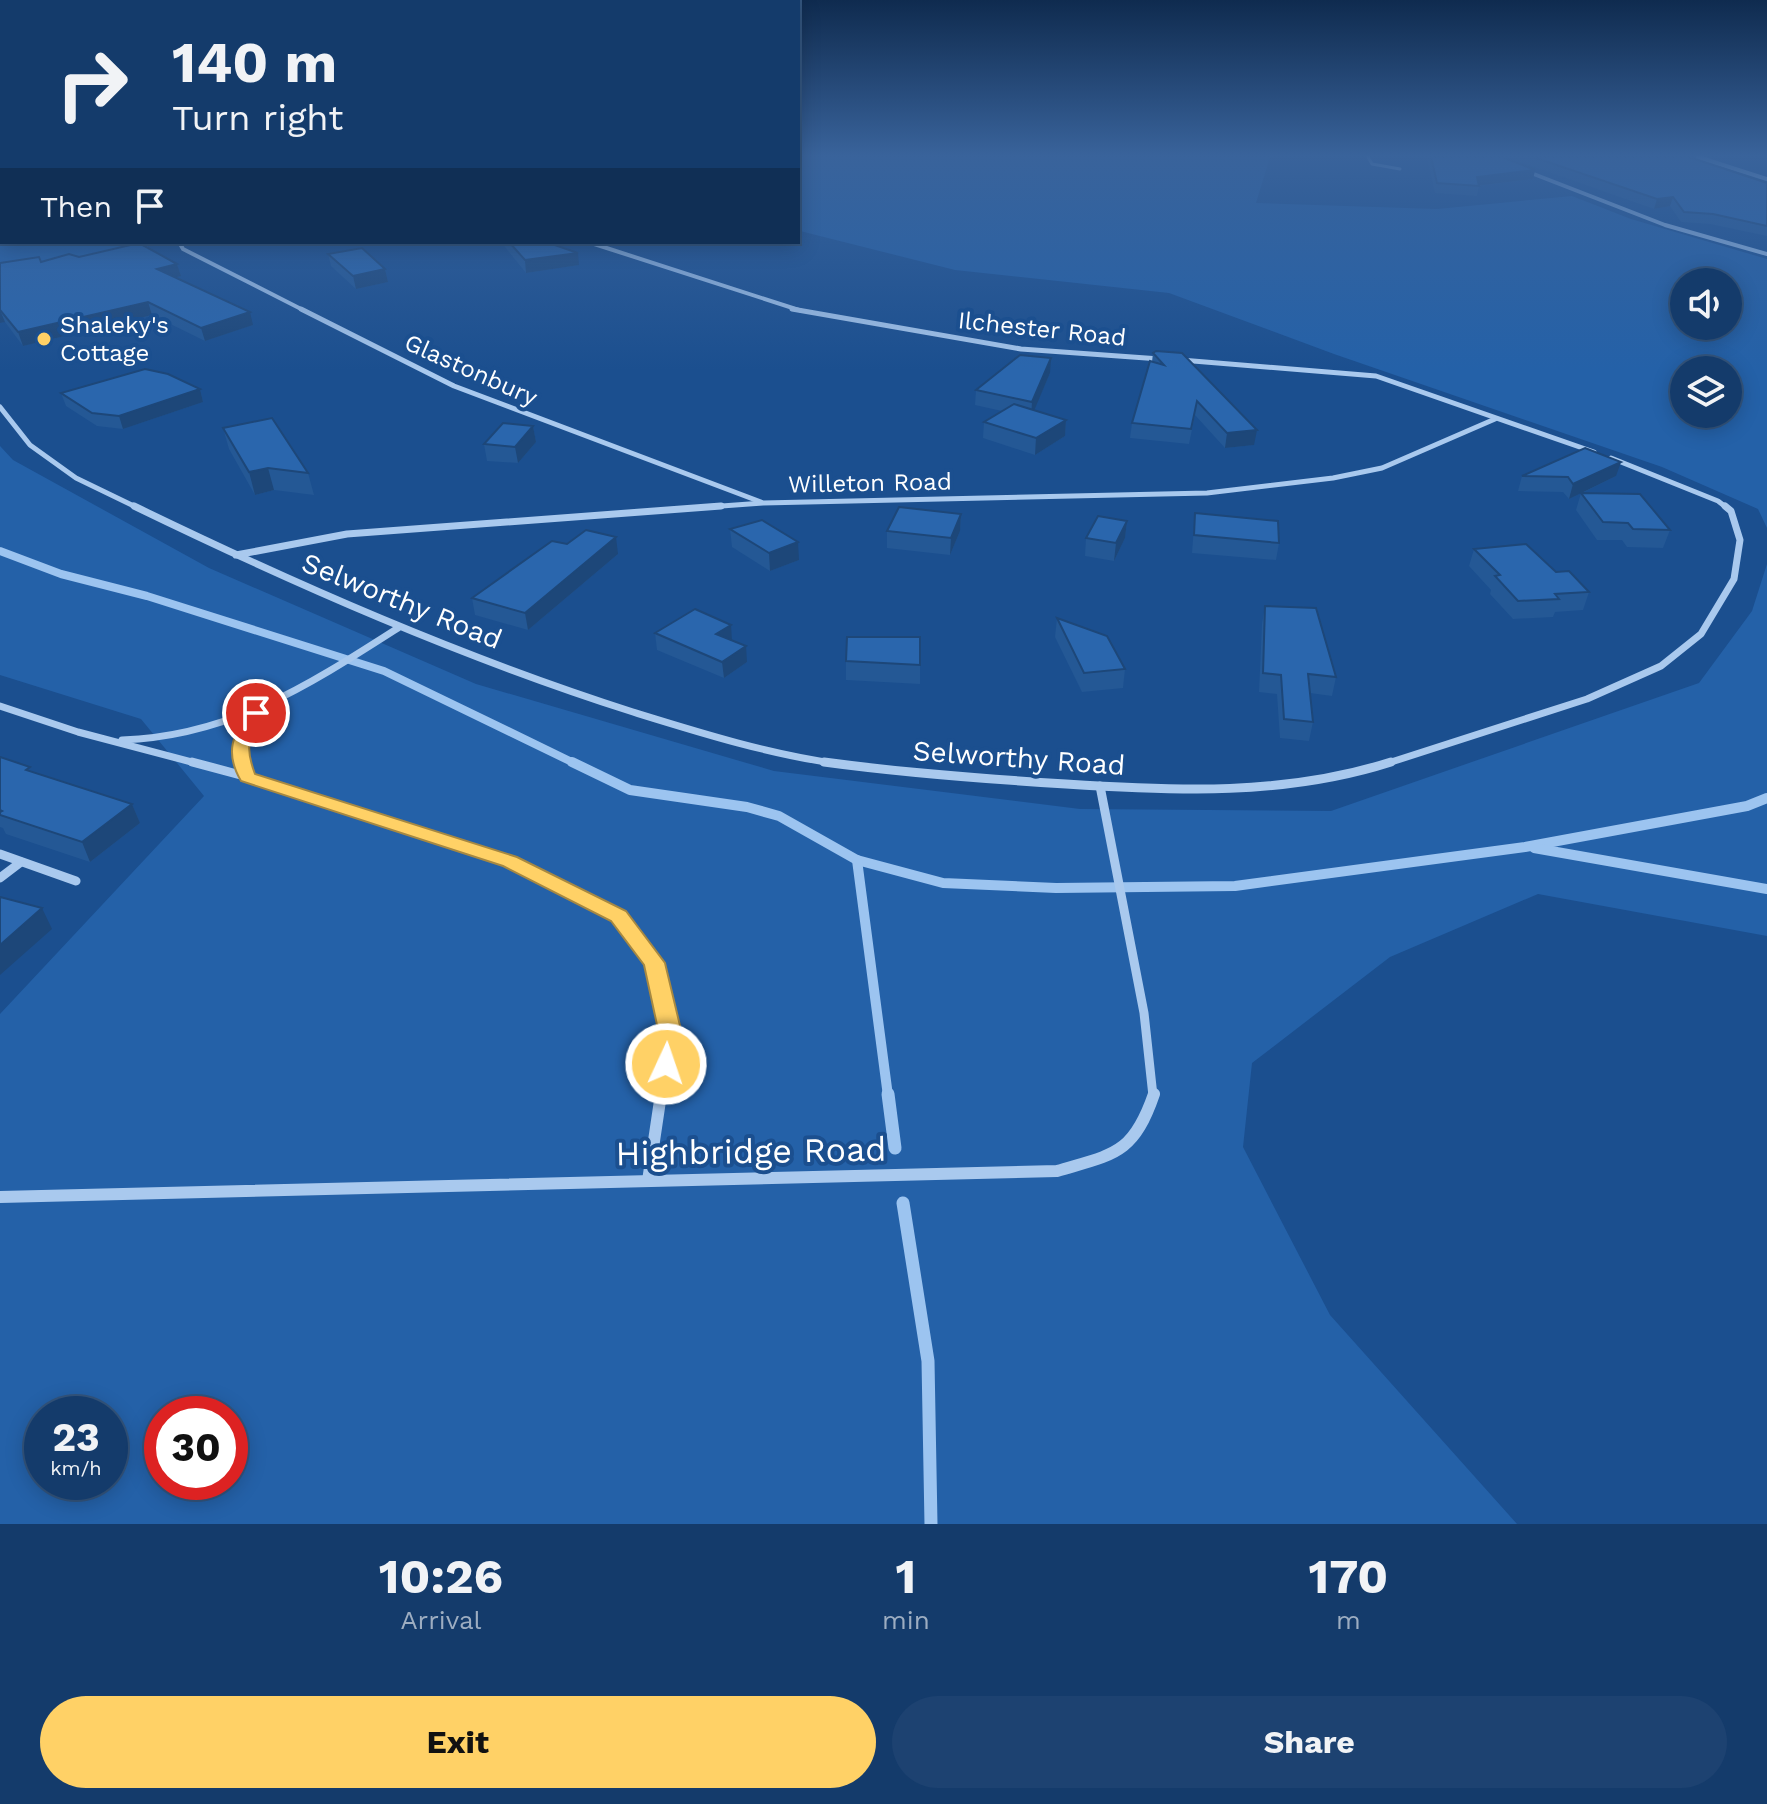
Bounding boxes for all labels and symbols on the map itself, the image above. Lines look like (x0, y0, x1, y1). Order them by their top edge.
street label: Ilchester Road (956, 306, 1128, 352)
place label: Shaleky's Cottage (60, 311, 169, 367)
street label: Glastonbury (400, 328, 542, 412)
marker: Shaleky's Cottage (35, 330, 53, 348)
street label: Willeton Road (788, 468, 952, 498)
street label: Selworthy Road (297, 546, 507, 656)
pin (222, 679, 290, 747)
street label: Selworthy Road (912, 734, 1126, 782)
position arrow (624, 1022, 708, 1106)
street label: Highbridge Road (615, 1129, 887, 1173)
speed limit sign: 30 (144, 1396, 248, 1500)

